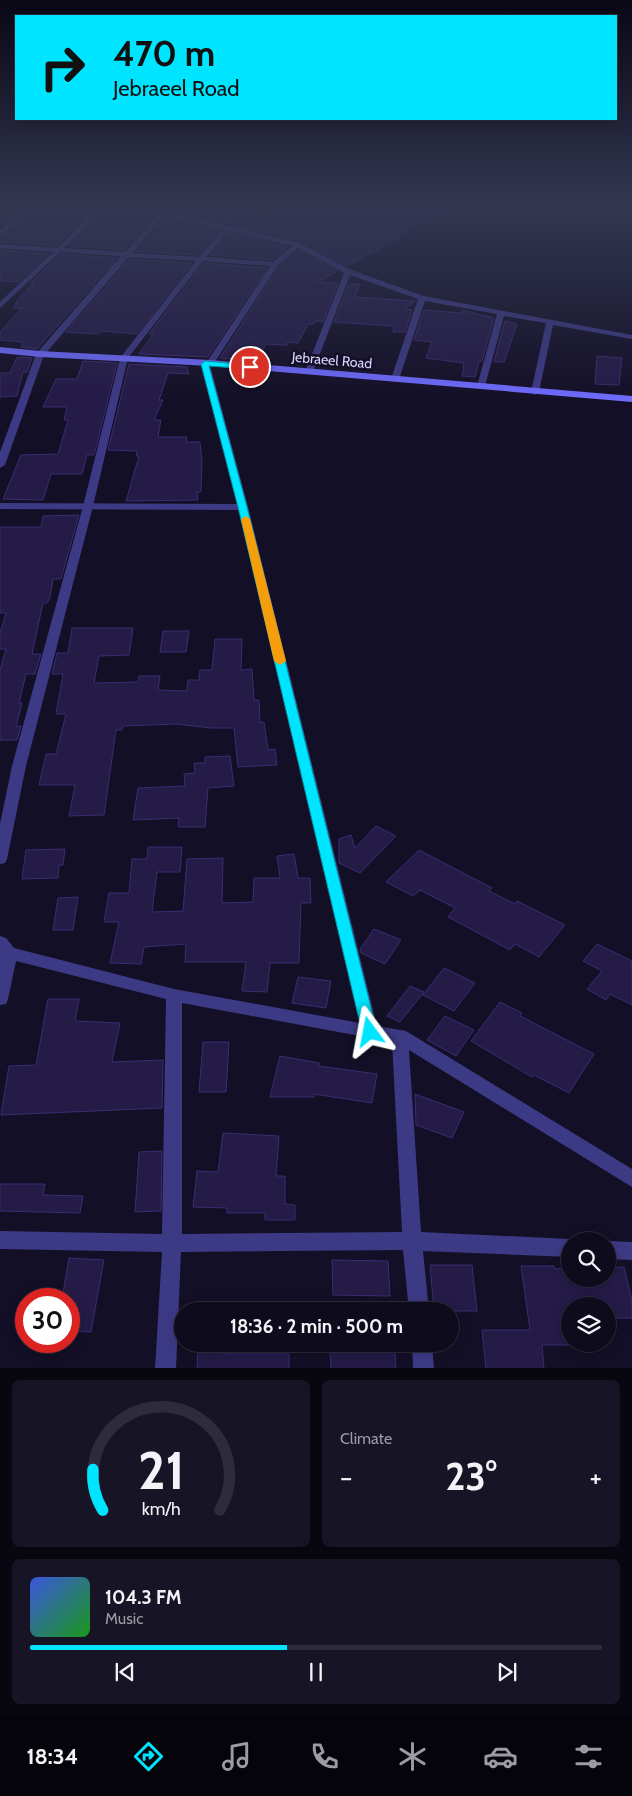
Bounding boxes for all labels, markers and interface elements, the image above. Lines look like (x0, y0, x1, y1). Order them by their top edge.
text: 470 m (113, 32, 215, 75)
icon: right (30, 35, 95, 100)
text: Jebraeel Road (113, 75, 240, 102)
pin (229, 346, 271, 388)
street label: Jebraeel Road (290, 347, 373, 372)
icon: arrive (236, 353, 264, 381)
position arrow (343, 1005, 395, 1057)
map controls (561, 1232, 616, 1352)
button: search (561, 1232, 616, 1287)
speed limit sign: 30 (15, 1288, 80, 1353)
button: layers (561, 1297, 616, 1352)
text: 18:36 · 2 min · 500 m (230, 1315, 403, 1338)
text: Climate (340, 1429, 392, 1448)
text: 21 (138, 1439, 184, 1502)
text: 23° (445, 1453, 497, 1500)
text: − (340, 1460, 352, 1494)
text: + (590, 1460, 602, 1494)
text: km/h (141, 1498, 181, 1519)
text: 104.3 FM (105, 1586, 181, 1609)
text: Music (105, 1609, 143, 1628)
icon: previous (111, 1658, 139, 1686)
icon: pause (302, 1658, 330, 1686)
icon: next (493, 1658, 521, 1686)
icon: directions (131, 1739, 166, 1774)
icon: music (219, 1739, 254, 1774)
icon: phone (307, 1739, 342, 1774)
icon: climate (395, 1739, 430, 1774)
icon: car (483, 1739, 518, 1774)
icon: filters (571, 1739, 606, 1774)
text: 18:34 (26, 1743, 78, 1770)

